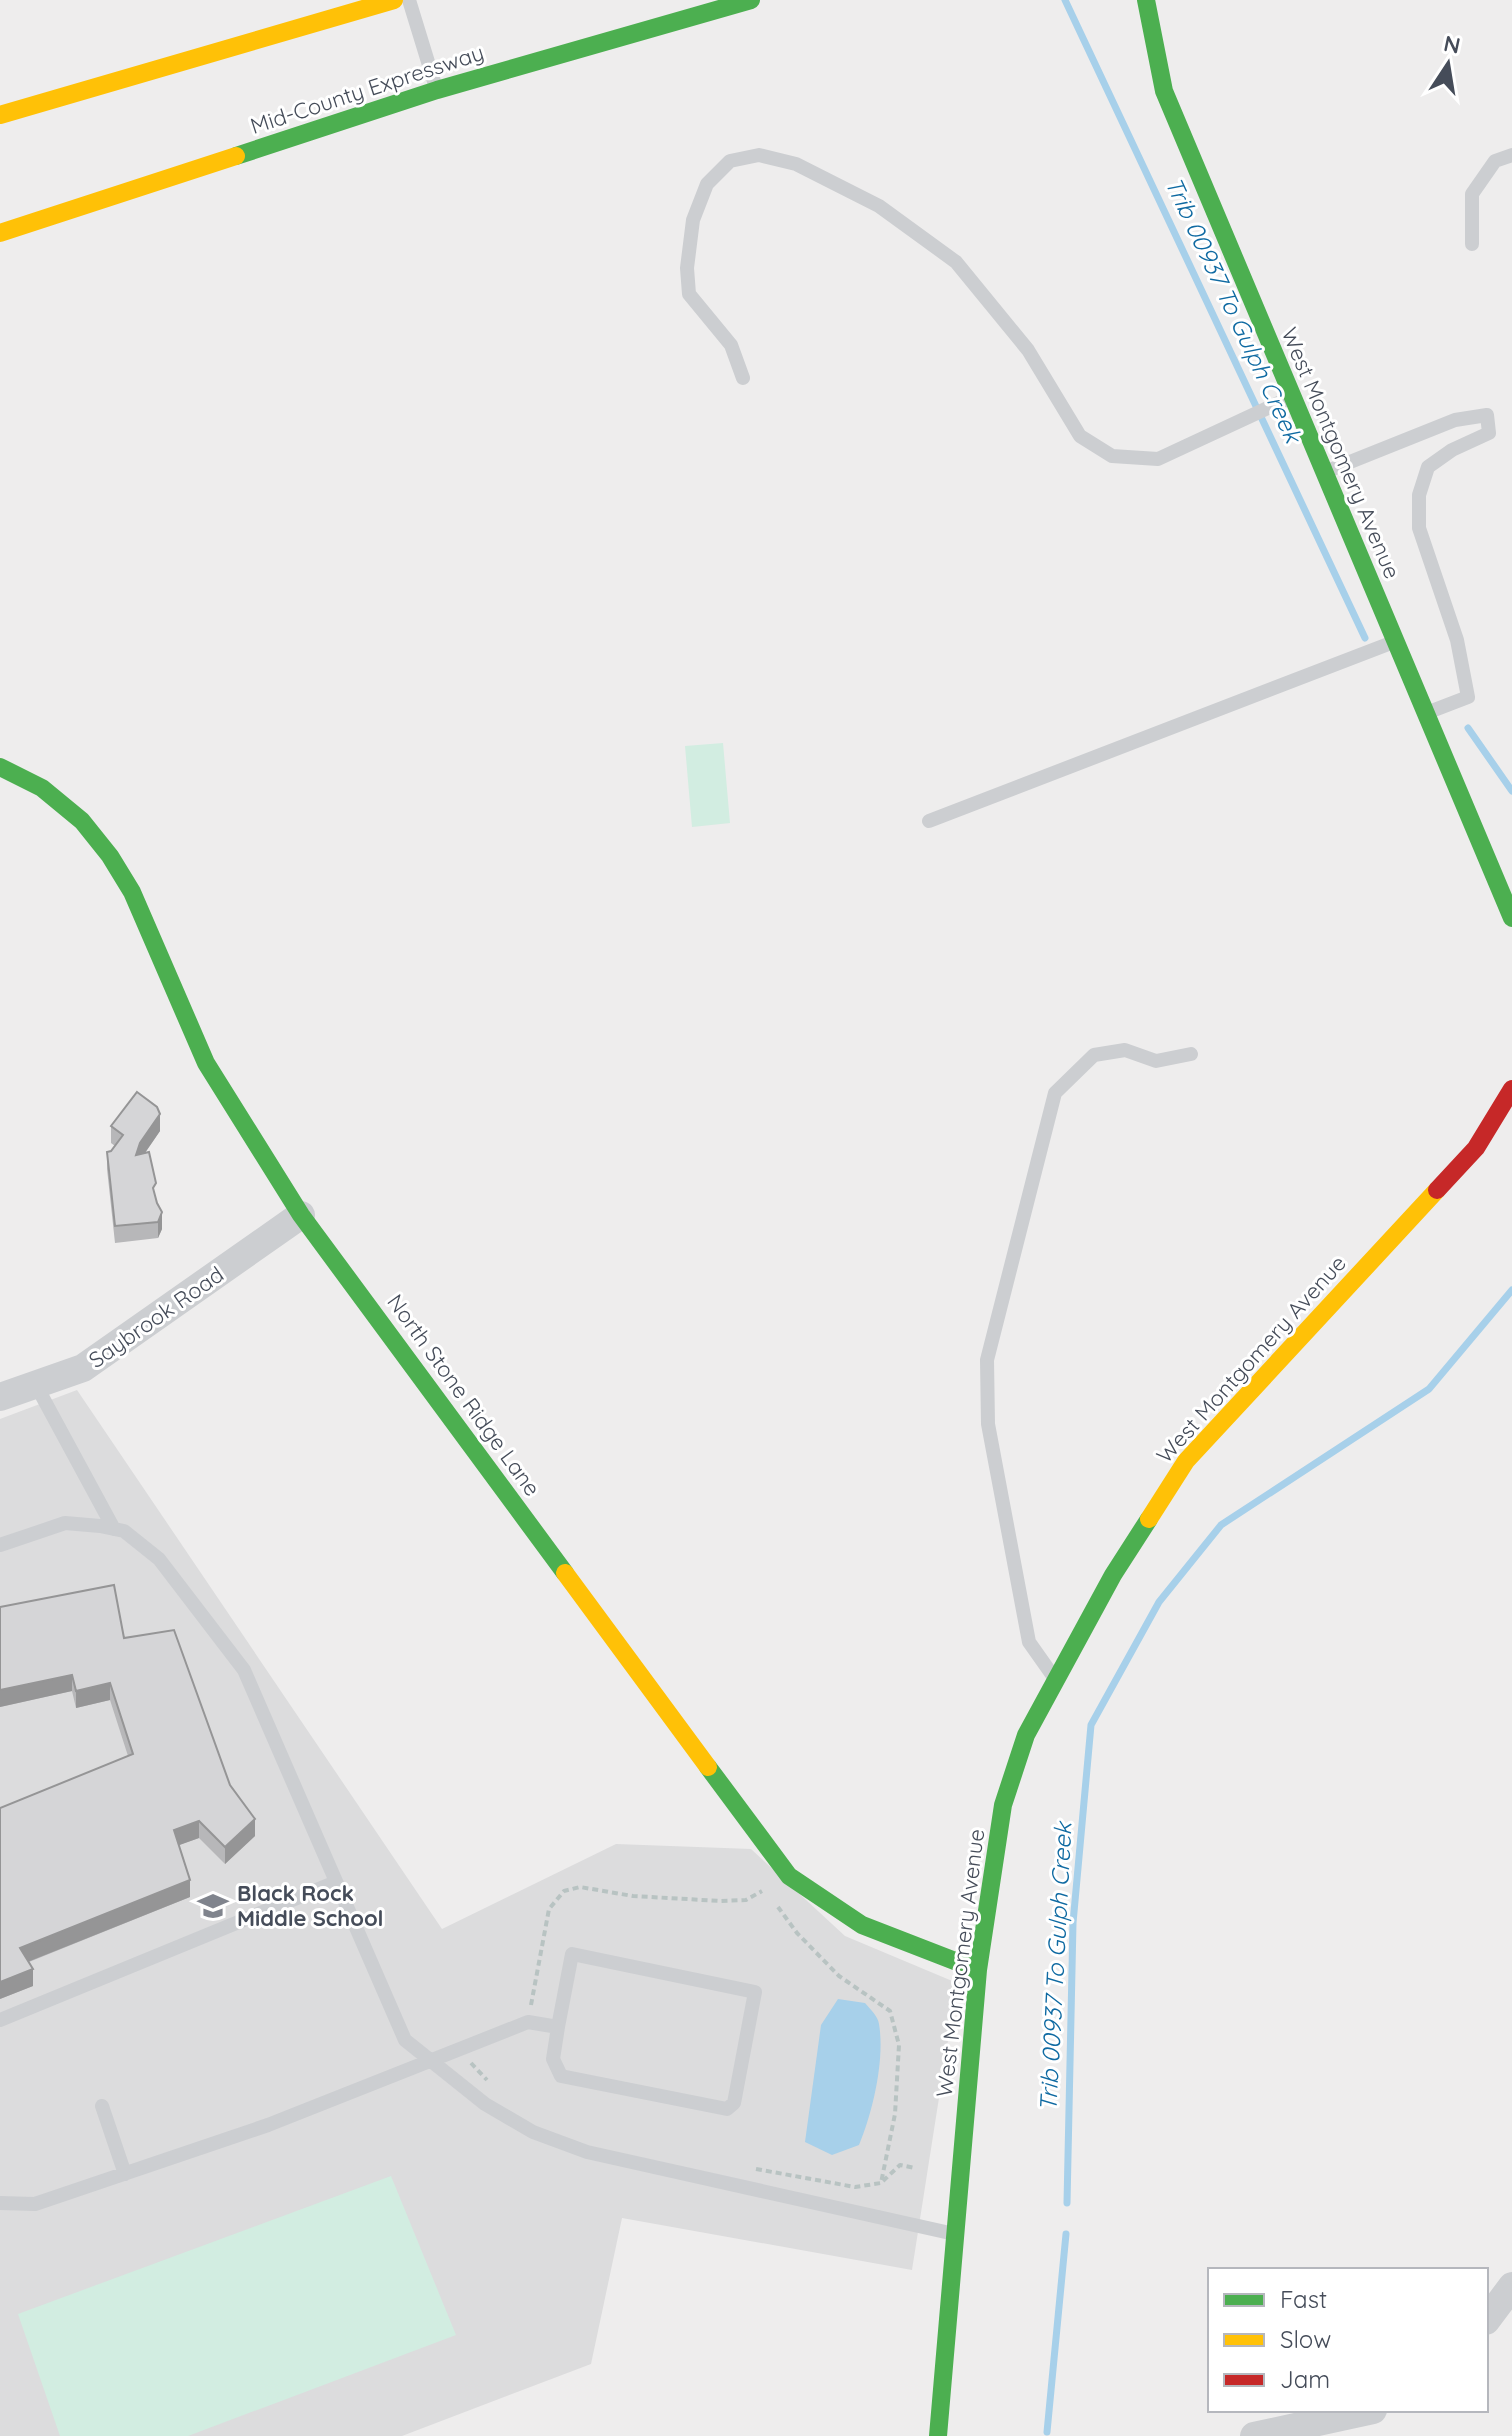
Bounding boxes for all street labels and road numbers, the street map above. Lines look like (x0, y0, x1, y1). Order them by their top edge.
street label: Mid-County Expressway (247, 38, 487, 140)
street label: West Montgomery Avenue (1275, 323, 1407, 583)
street label: West Montgomery Avenue (1150, 1249, 1352, 1469)
street label: Saybrook Road (83, 1260, 229, 1374)
street label: North Stone Ridge Lane (381, 1289, 547, 1501)
street label: West Montgomery Avenue (930, 1827, 990, 2099)

